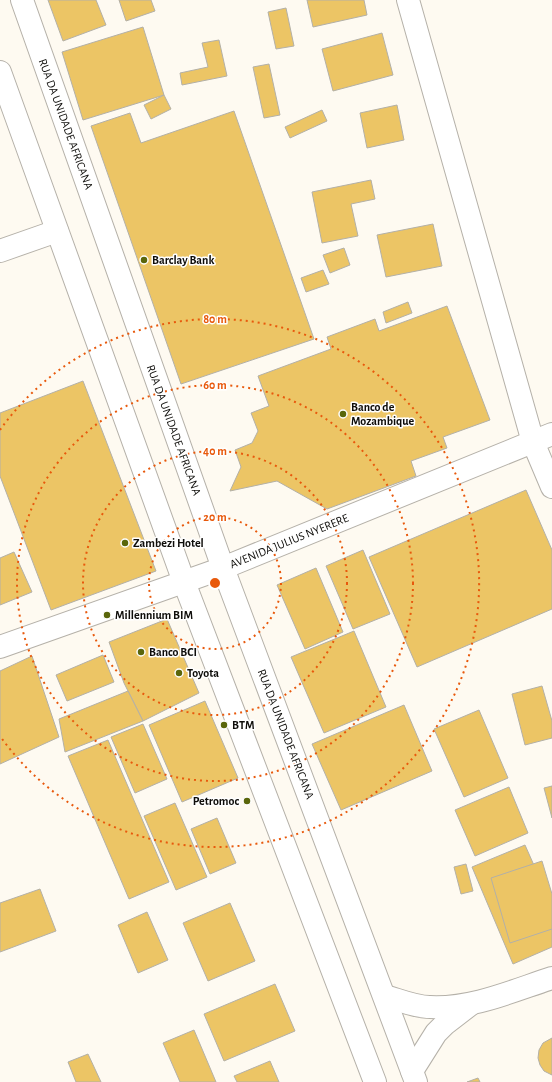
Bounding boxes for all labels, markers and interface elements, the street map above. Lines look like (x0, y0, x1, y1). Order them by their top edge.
street label: RUA DA UNIDADE AFRICANA (37, 57, 95, 191)
place label: Barclay Bank (152, 254, 214, 267)
marker: Barclay Bank (139, 255, 149, 265)
text: 80 m (203, 313, 227, 325)
street label: RUA DA UNIDADE AFRICANA (145, 363, 203, 497)
text: 60 m (203, 379, 227, 391)
place label: Banco de Mozambique (351, 401, 415, 427)
marker: Banco de Mozambique (338, 409, 348, 419)
text: 40 m (203, 445, 227, 457)
text: 20 m (203, 511, 227, 523)
street label: AVENIDA JULIUS NYERERE (228, 512, 350, 570)
place label: Zambezi Hotel (133, 537, 204, 549)
marker: Zambezi Hotel (120, 538, 130, 548)
centre of rings (208, 576, 222, 590)
place label: Millennium BIM (115, 609, 193, 621)
marker: Millennium BIM (102, 610, 112, 620)
place label: Banco BCI (149, 646, 197, 658)
marker: Banco BCI (136, 647, 146, 657)
place label: Toyota (187, 667, 219, 680)
street label: RUA DA UNIDADE AFRICANA (256, 667, 316, 801)
marker: Toyota (174, 668, 184, 678)
place label: BTM (232, 719, 255, 731)
marker: BTM (219, 720, 229, 730)
place label: Petromoc (193, 795, 239, 807)
marker: Petromoc (242, 796, 252, 806)

